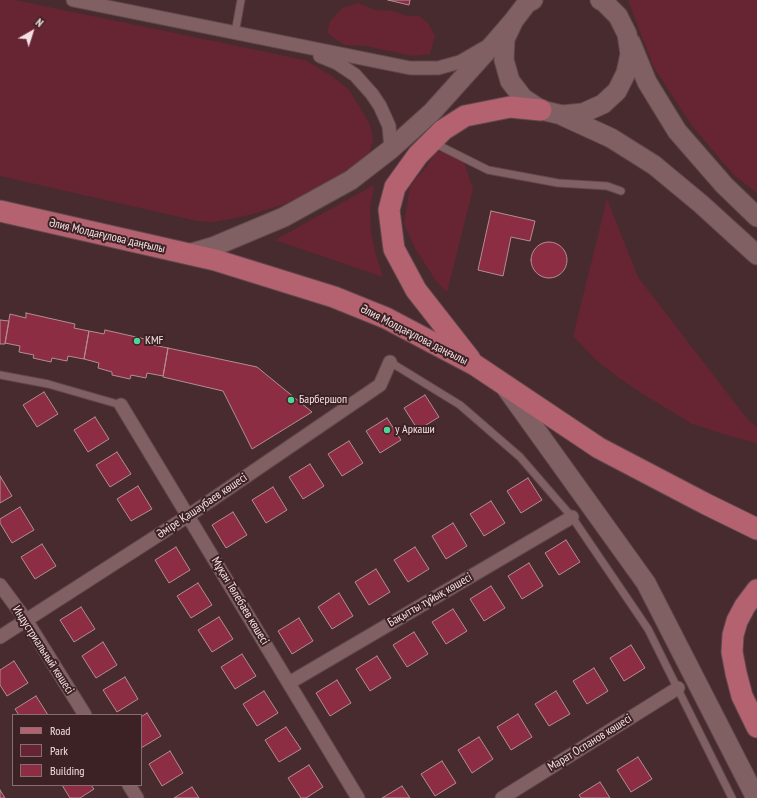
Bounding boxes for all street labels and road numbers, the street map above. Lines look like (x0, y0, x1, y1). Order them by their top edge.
street label: Әлия Молдағұлова даңғылы (48, 216, 166, 256)
street label: Әлия Молдағұлова даңғылы (358, 302, 470, 368)
street label: Әміре Қашаубаев көшесі (154, 470, 250, 542)
street label: Мұқан Төлебаев көшесі (208, 554, 272, 648)
street label: Бақытты тұйық көшесі (385, 570, 475, 630)
street label: Индустриальный көшесі (9, 603, 77, 697)
street label: Марат Оспанов көшесі (545, 711, 635, 775)

